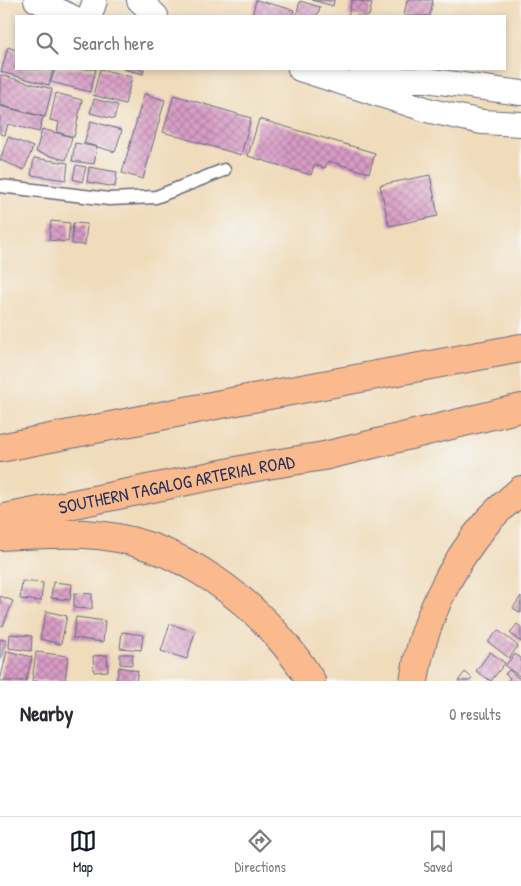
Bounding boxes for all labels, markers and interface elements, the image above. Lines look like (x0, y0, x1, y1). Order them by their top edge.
search box (15, 15, 506, 70)
icon: search (33, 29, 61, 57)
text: Search here (73, 30, 154, 56)
street label: SOUTHERN TAGALOG ARTERIAL ROAD (56, 448, 297, 519)
text: Nearby (20, 699, 73, 728)
text: 0 results (449, 703, 501, 725)
tab: Map (69, 827, 97, 876)
tab: Directions (234, 827, 286, 876)
tab: Saved (424, 827, 452, 876)

